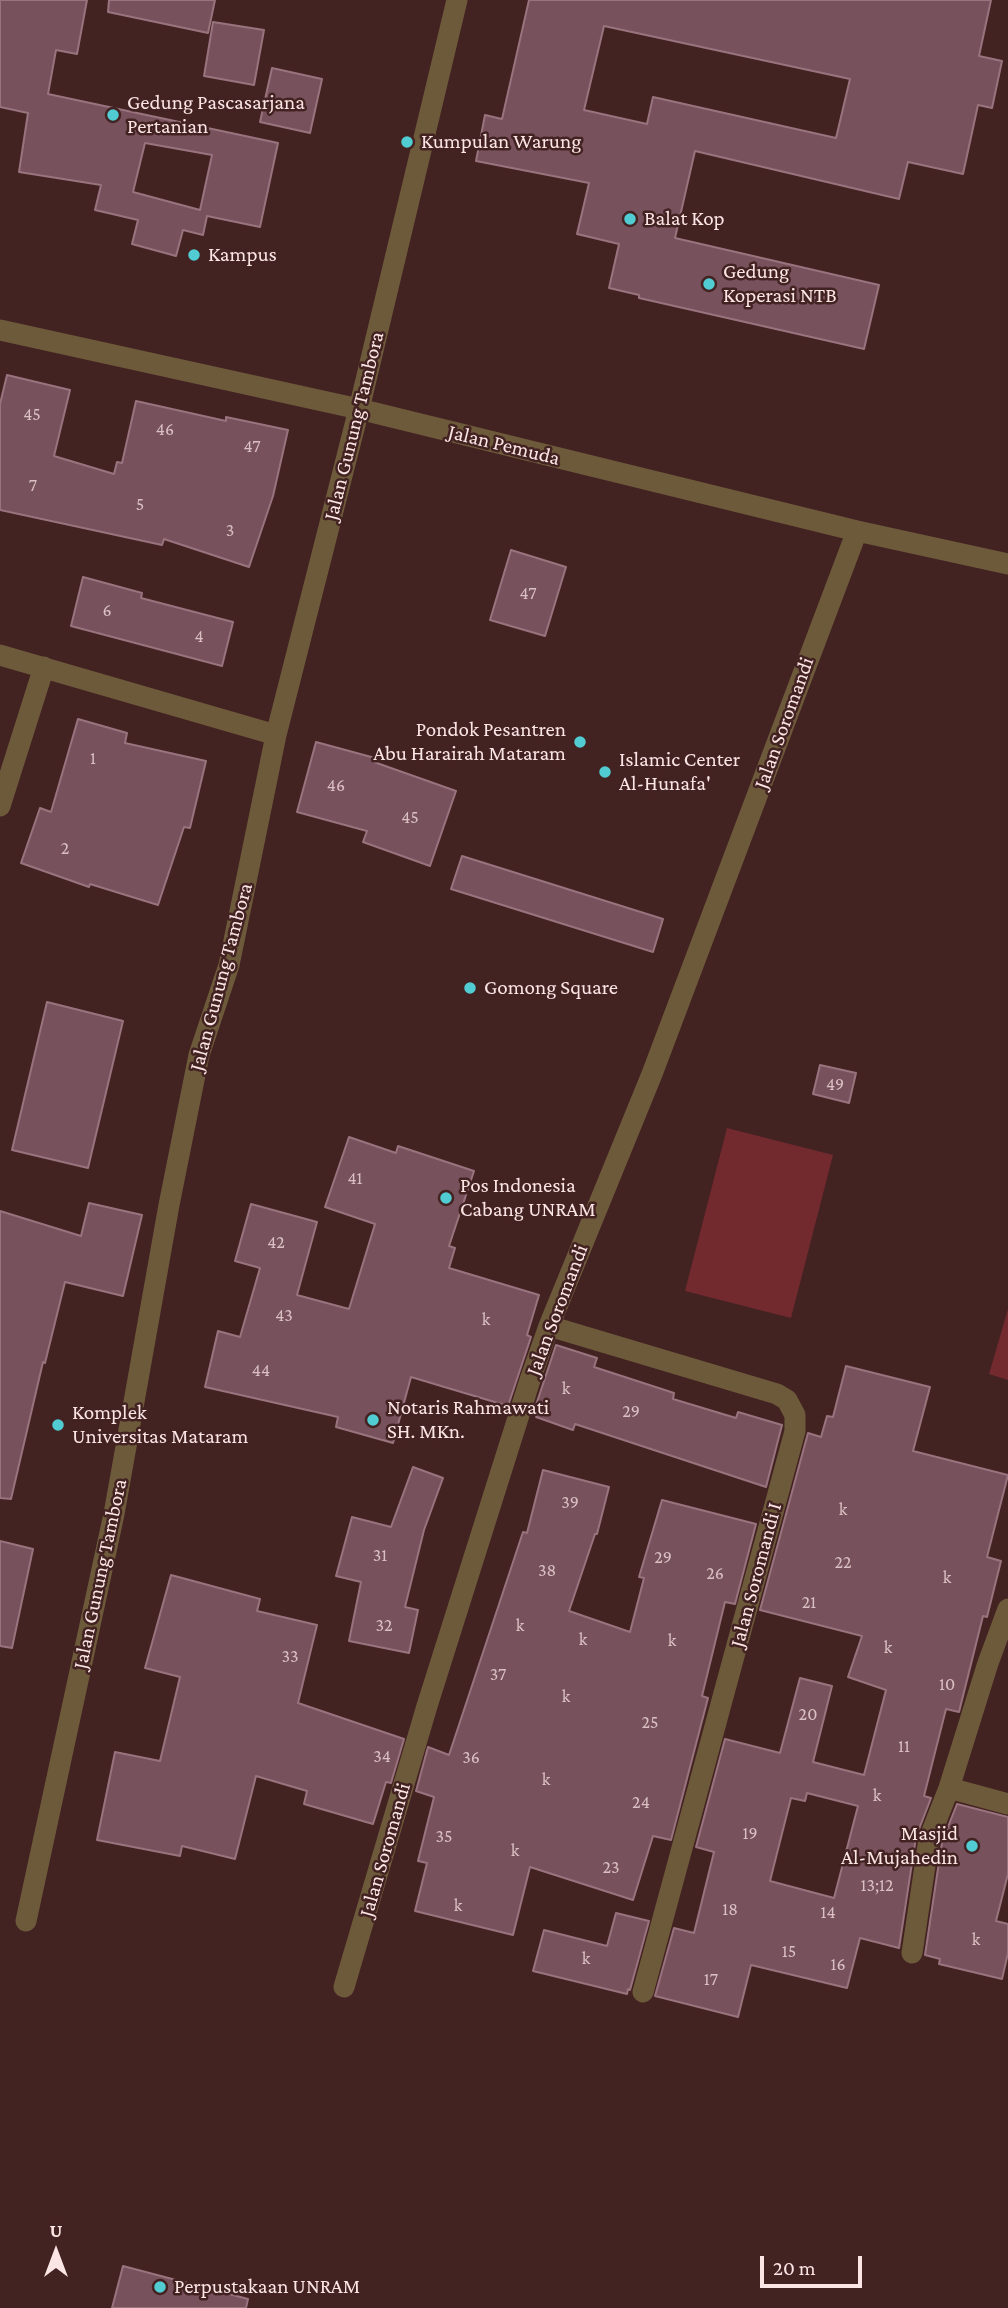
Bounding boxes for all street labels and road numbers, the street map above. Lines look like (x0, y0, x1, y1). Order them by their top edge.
street label: Jalan Gunung Tambora (318, 329, 390, 523)
street label: Jalan Pemuda (445, 419, 563, 471)
street label: Jalan Soromandi (748, 654, 820, 792)
street label: Jalan Gunung Tambora (184, 880, 258, 1074)
street label: Jalan Soromandi (520, 1241, 594, 1379)
street label: Jalan Gunung Tambora (68, 1477, 132, 1671)
street label: Jalan Soromandi I (725, 1500, 787, 1650)
street label: Jalan Soromandi (354, 1780, 416, 1920)

